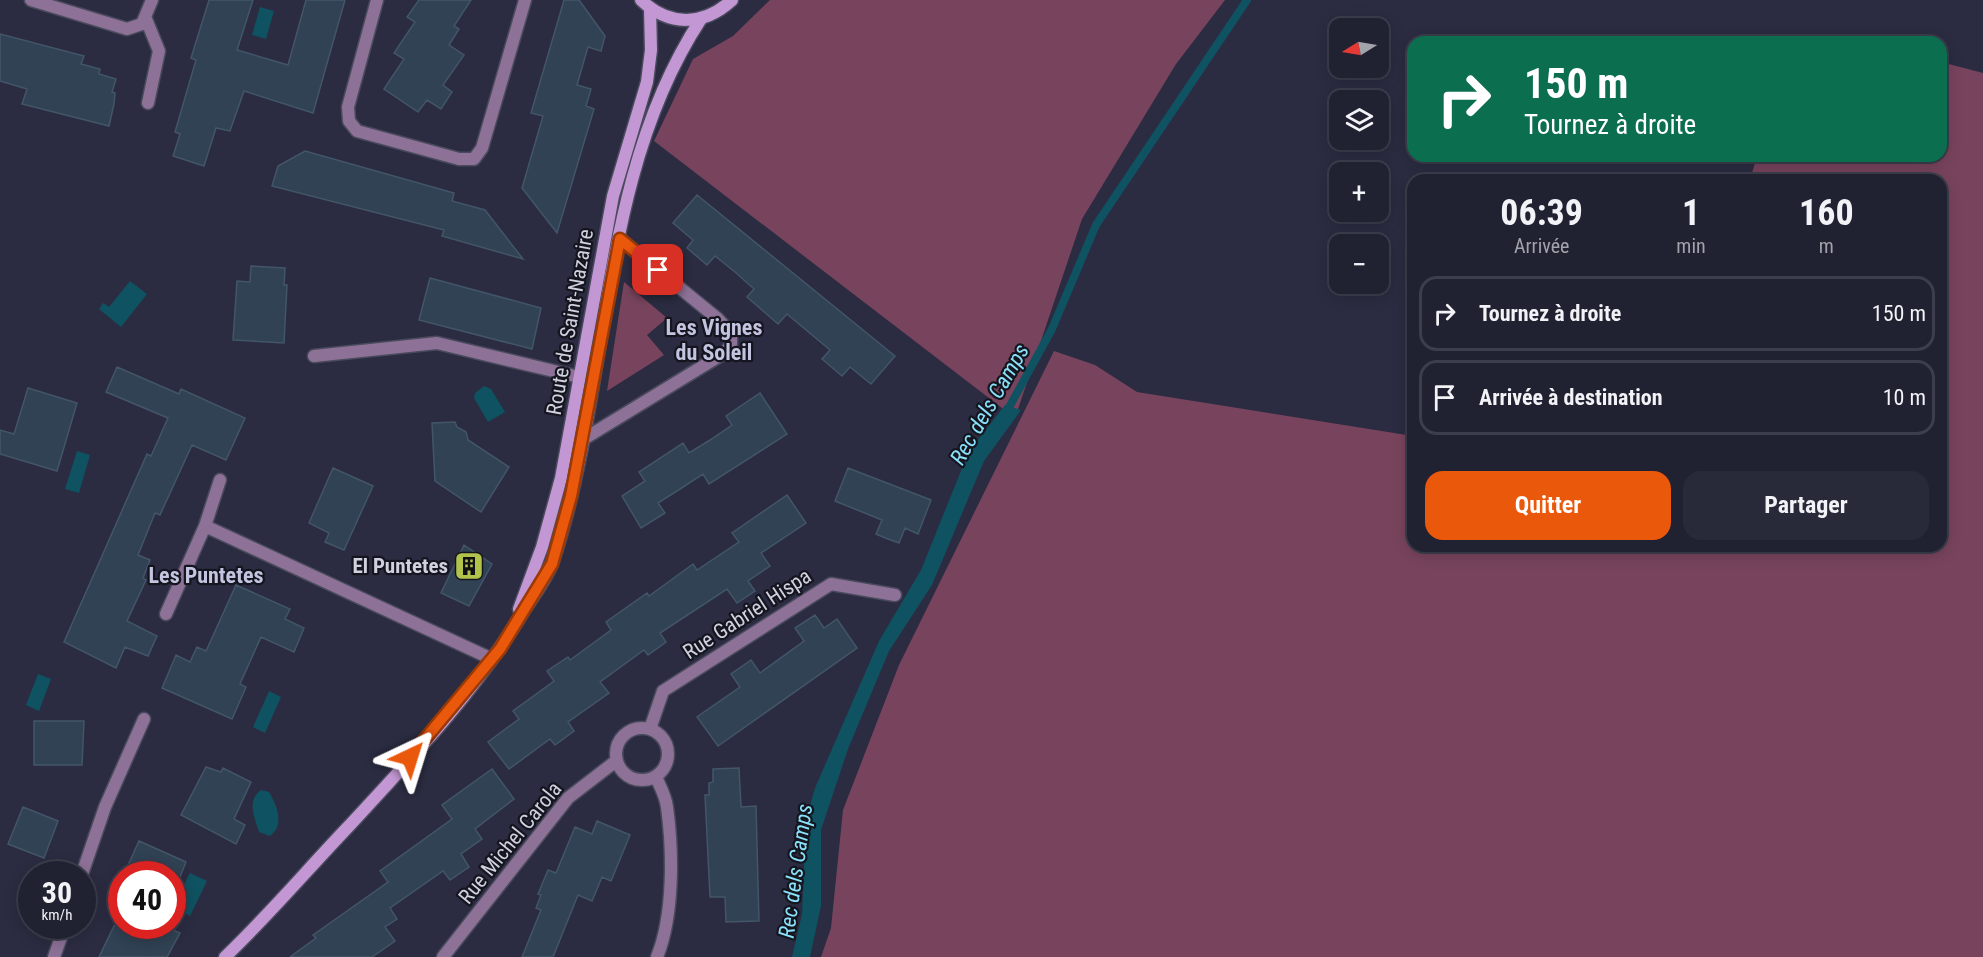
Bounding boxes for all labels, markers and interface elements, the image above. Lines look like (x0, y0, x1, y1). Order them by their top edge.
north arrow (1329, 18, 1389, 78)
map controls (1329, 18, 1389, 294)
text: 150 m (1524, 59, 1629, 108)
icon: right (1425, 60, 1503, 138)
button: layers (1329, 90, 1389, 150)
text: Tournez à droite (1524, 109, 1696, 141)
button: + (1329, 162, 1389, 222)
text: 06:39 (1500, 192, 1583, 234)
text: 1 (1682, 192, 1700, 234)
text: 160 (1799, 192, 1854, 234)
street label: Route de Saint-Nazaire (542, 227, 598, 417)
button: − (1329, 234, 1389, 294)
text: Arrivée (1514, 234, 1569, 258)
text: min (1676, 234, 1706, 258)
text: m (1819, 234, 1834, 258)
pin (632, 244, 683, 295)
icon: arrive (641, 253, 674, 286)
icon: right (1428, 297, 1461, 330)
text: Tournez à droite (1479, 301, 1621, 326)
text: 150 m (1872, 301, 1926, 326)
district label: Les Vignes du Soleil (666, 315, 762, 365)
water label: Rec dels Camps (945, 340, 1034, 469)
icon: arrive (1428, 381, 1461, 414)
text: Arrivée à destination (1479, 385, 1663, 410)
text: 10 m (1883, 385, 1926, 410)
button: Quitter (1425, 471, 1671, 540)
button: Partager (1683, 471, 1929, 540)
building icon: El Puntetes (453, 550, 485, 582)
place label: El Puntetes (352, 554, 448, 578)
district label: Les Puntetes (149, 563, 263, 588)
street label: Rue Gabriel Hispa (679, 564, 815, 664)
position arrow (378, 725, 442, 789)
street label: Rue Michel Carola (454, 777, 566, 909)
water label: Rec dels Camps (774, 802, 817, 940)
speed limit sign: 40 (108, 861, 186, 939)
text: 30 (42, 875, 72, 910)
text: km/h (42, 906, 72, 924)

